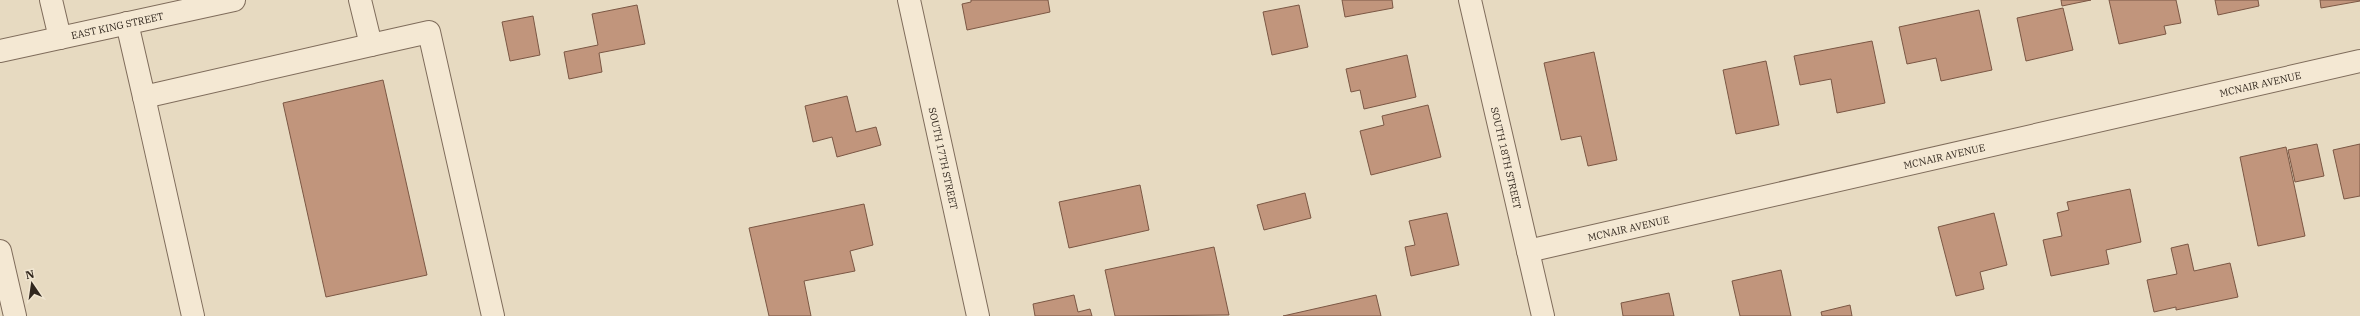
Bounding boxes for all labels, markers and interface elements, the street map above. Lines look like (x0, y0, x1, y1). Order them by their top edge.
street label: EAST KING STREET (70, 9, 165, 42)
street label: MCNAIR AVENUE (2218, 69, 2302, 100)
street label: SOUTH 17TH STREET (926, 106, 961, 211)
street label: SOUTH 18TH STREET (1488, 106, 1524, 211)
street label: MCNAIR AVENUE (1902, 141, 1986, 172)
street label: MCNAIR AVENUE (1586, 213, 1671, 244)
north arrow (12, 264, 52, 304)
text: N (24, 266, 36, 282)

